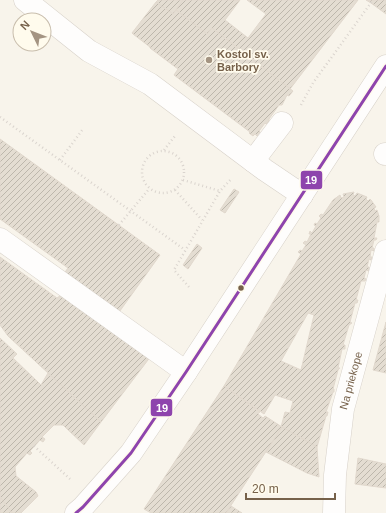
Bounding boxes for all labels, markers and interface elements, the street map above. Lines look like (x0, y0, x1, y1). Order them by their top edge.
north arrow (12, 12, 52, 52)
text: N (18, 18, 32, 32)
place label: Kostol sv. Barbory (217, 48, 269, 73)
marker: Kostol sv. Barbory (204, 55, 214, 65)
line badge: 19 (300, 170, 323, 190)
text: 19 (305, 174, 317, 186)
unlabelled marker (236, 283, 246, 293)
street label: Na priekope (337, 350, 364, 411)
line badge: 19 (150, 398, 173, 417)
text: 19 (156, 402, 168, 414)
scale bar (246, 475, 335, 501)
text: 20 m (252, 482, 279, 496)

